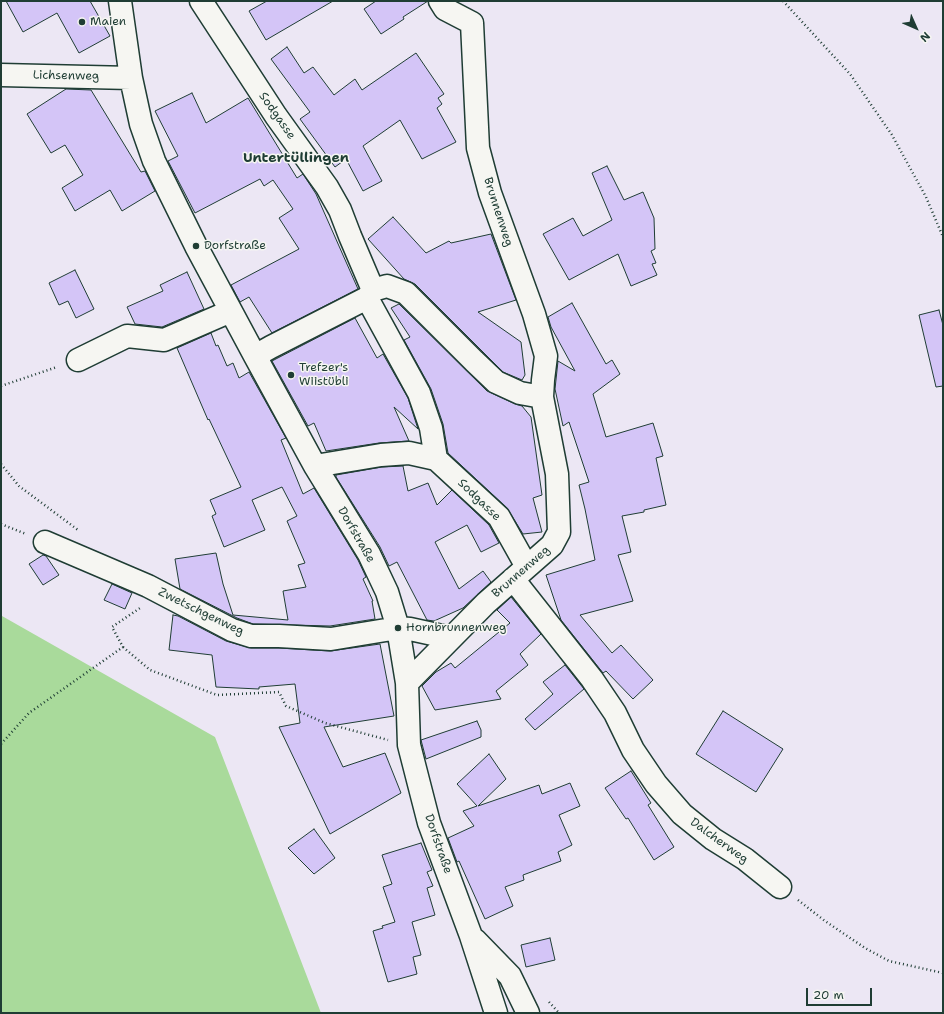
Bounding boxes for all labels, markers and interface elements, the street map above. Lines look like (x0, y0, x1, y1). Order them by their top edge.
north arrow (896, 8, 936, 48)
place label: Maien (90, 15, 126, 29)
marker: Maien (77, 17, 87, 27)
text: N (916, 28, 933, 45)
street label: Lichsenweg (33, 68, 99, 84)
street label: Sodgasse (256, 90, 298, 142)
district label: Untertüllingen (243, 150, 349, 166)
street label: Brunnenweg (480, 176, 516, 248)
place label: Dorfstraße (204, 239, 266, 253)
marker: Dorfstraße (191, 241, 201, 251)
place label: Trefzer's Wiistübli (299, 361, 349, 389)
marker: Trefzer's Wiistübli (286, 370, 296, 380)
street label: Sodgasse (454, 476, 504, 524)
street label: Dorfstraße (334, 505, 378, 565)
street label: Brunnenweg (489, 543, 553, 601)
street label: Zwetschgenweg (156, 585, 246, 639)
place label: Hornbrunnenweg (406, 621, 506, 635)
marker: Hornbrunnenweg (393, 623, 403, 633)
street label: Dorfstraße (421, 812, 455, 876)
street label: Dalcherweg (687, 815, 751, 867)
scale bar (808, 980, 874, 1006)
text: 20 m (813, 987, 844, 1003)

